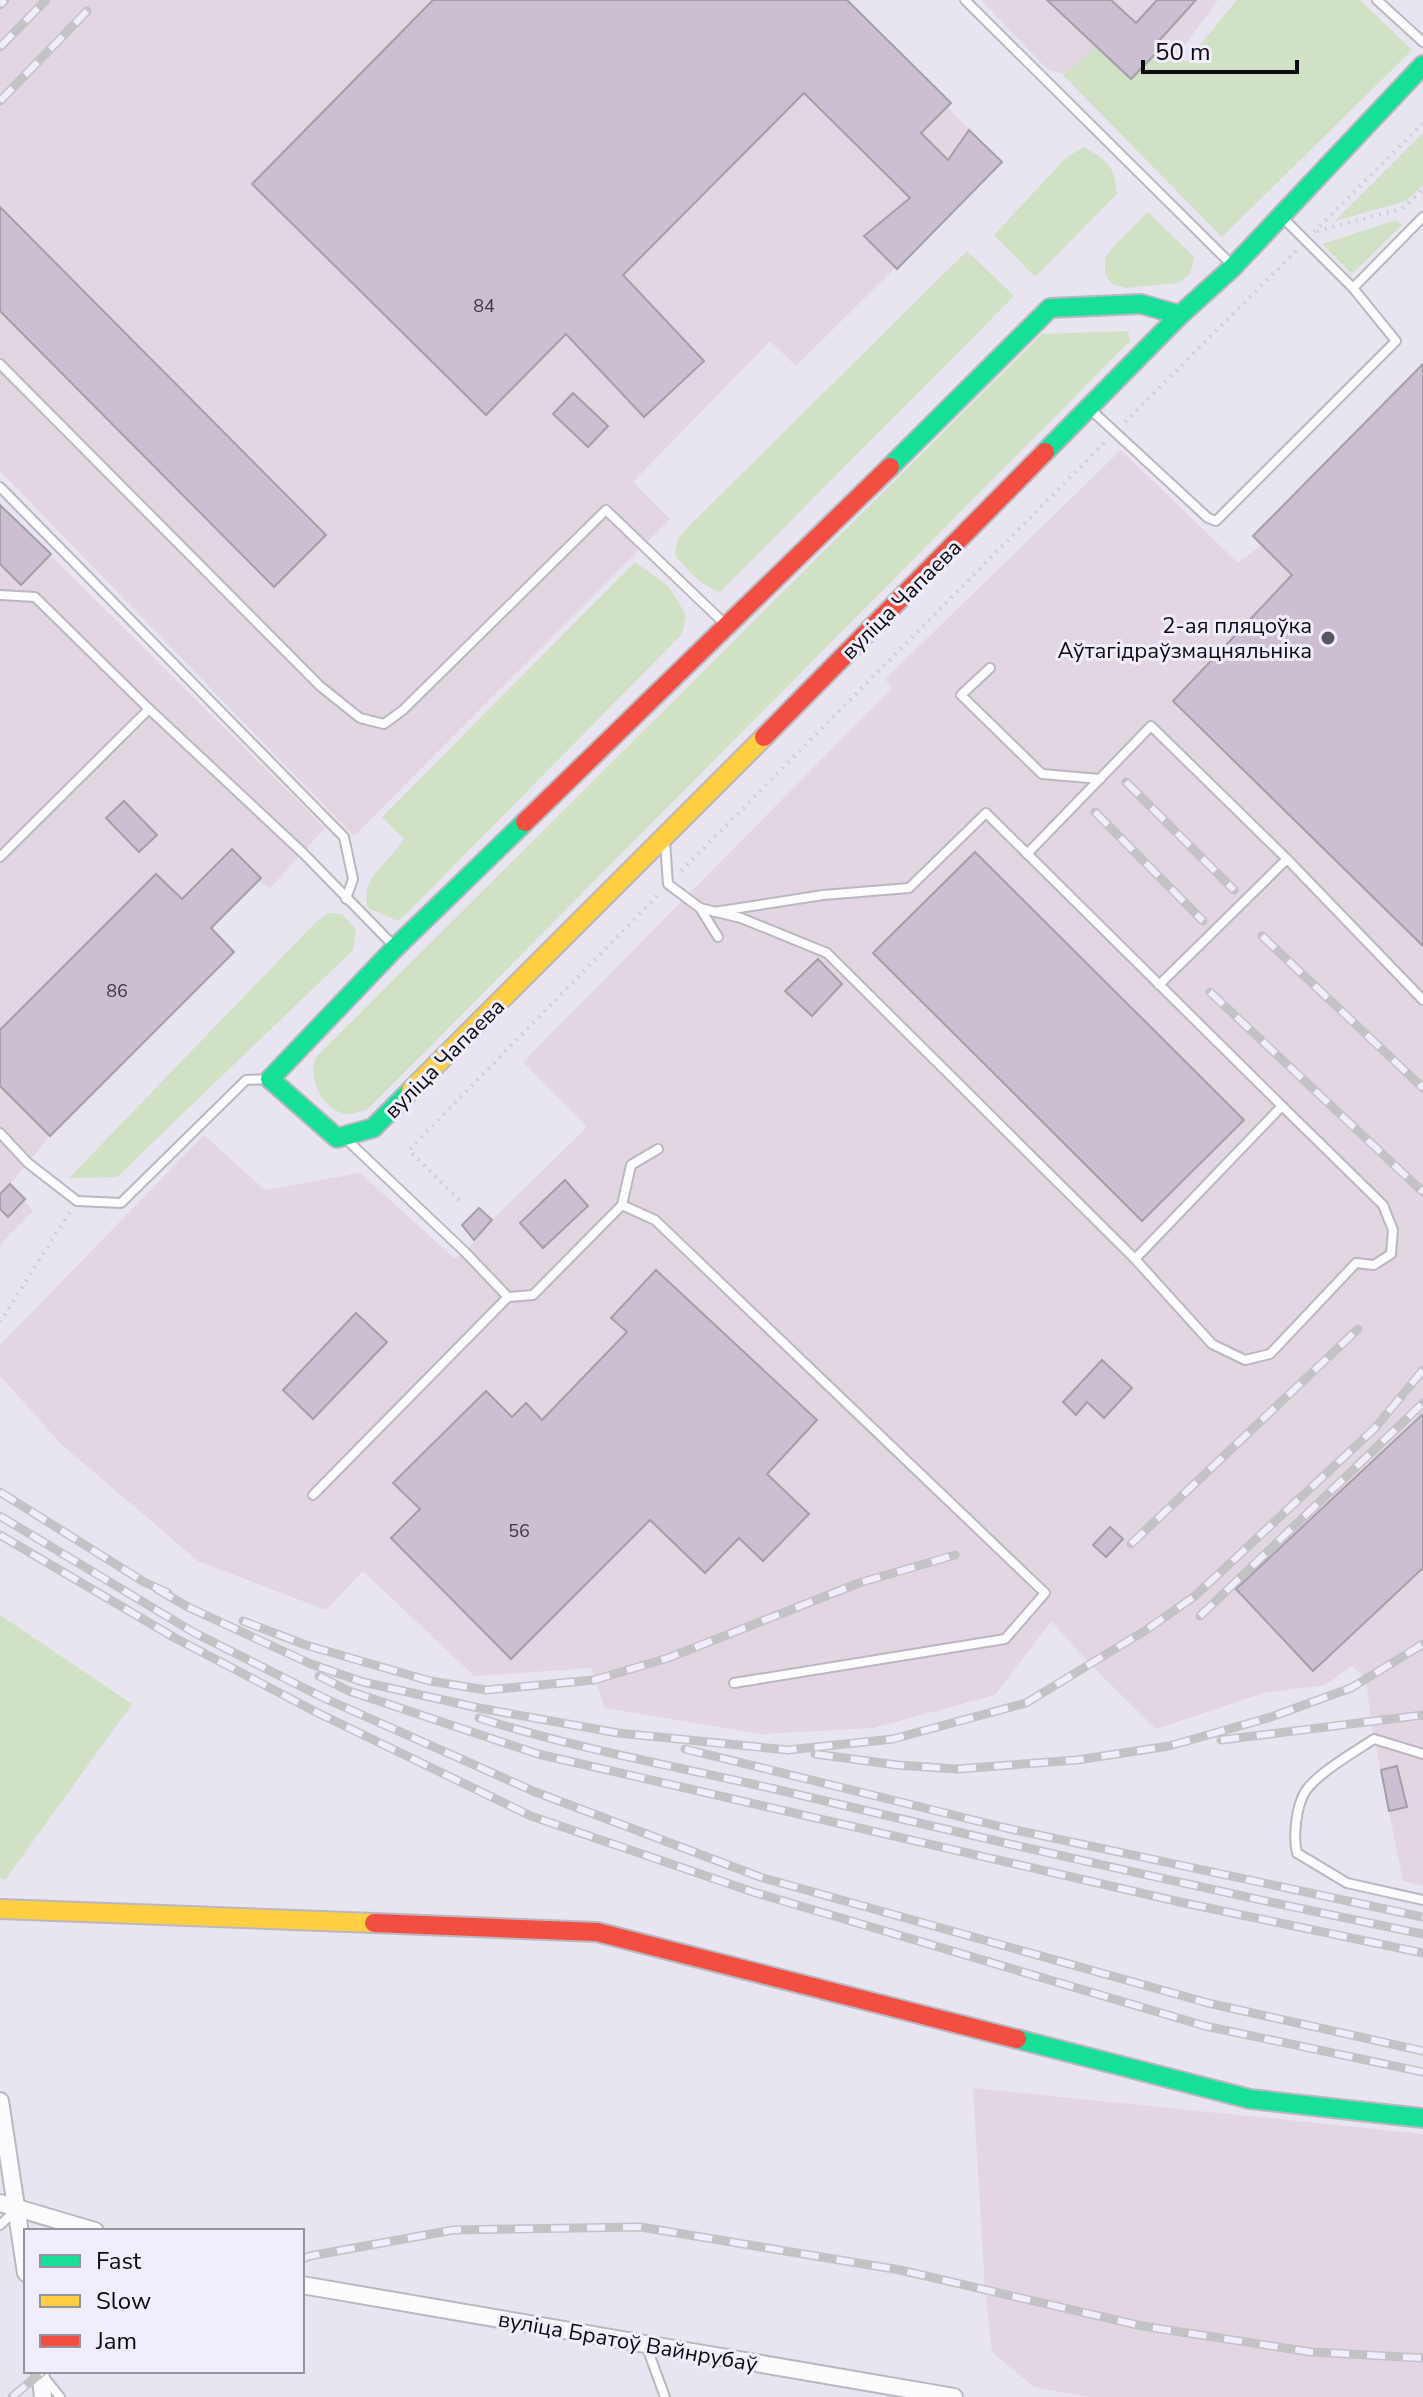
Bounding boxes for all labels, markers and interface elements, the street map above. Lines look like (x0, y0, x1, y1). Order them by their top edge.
scale bar (1143, 24, 1297, 74)
text: 50 m (1155, 36, 1211, 68)
house number: 84 (473, 294, 495, 318)
street label: вуліца Чапаева (835, 533, 968, 666)
place label: 2-ая пляцоўка Аўтагідраўзмацняльніка (1058, 611, 1312, 666)
marker: 2-ая пляцоўка Аўтагідраўзмацняльніка (1319, 629, 1337, 647)
house number: 86 (106, 979, 128, 1003)
street label: вуліца Чапаева (378, 992, 511, 1125)
house number: 56 (508, 1519, 530, 1543)
legend (24, 2229, 304, 2373)
text: Fast (96, 2245, 142, 2277)
text: Slow (96, 2285, 151, 2317)
street label: вуліца Братоў Вайнрубаў (496, 2304, 760, 2380)
text: Jam (95, 2325, 137, 2357)

